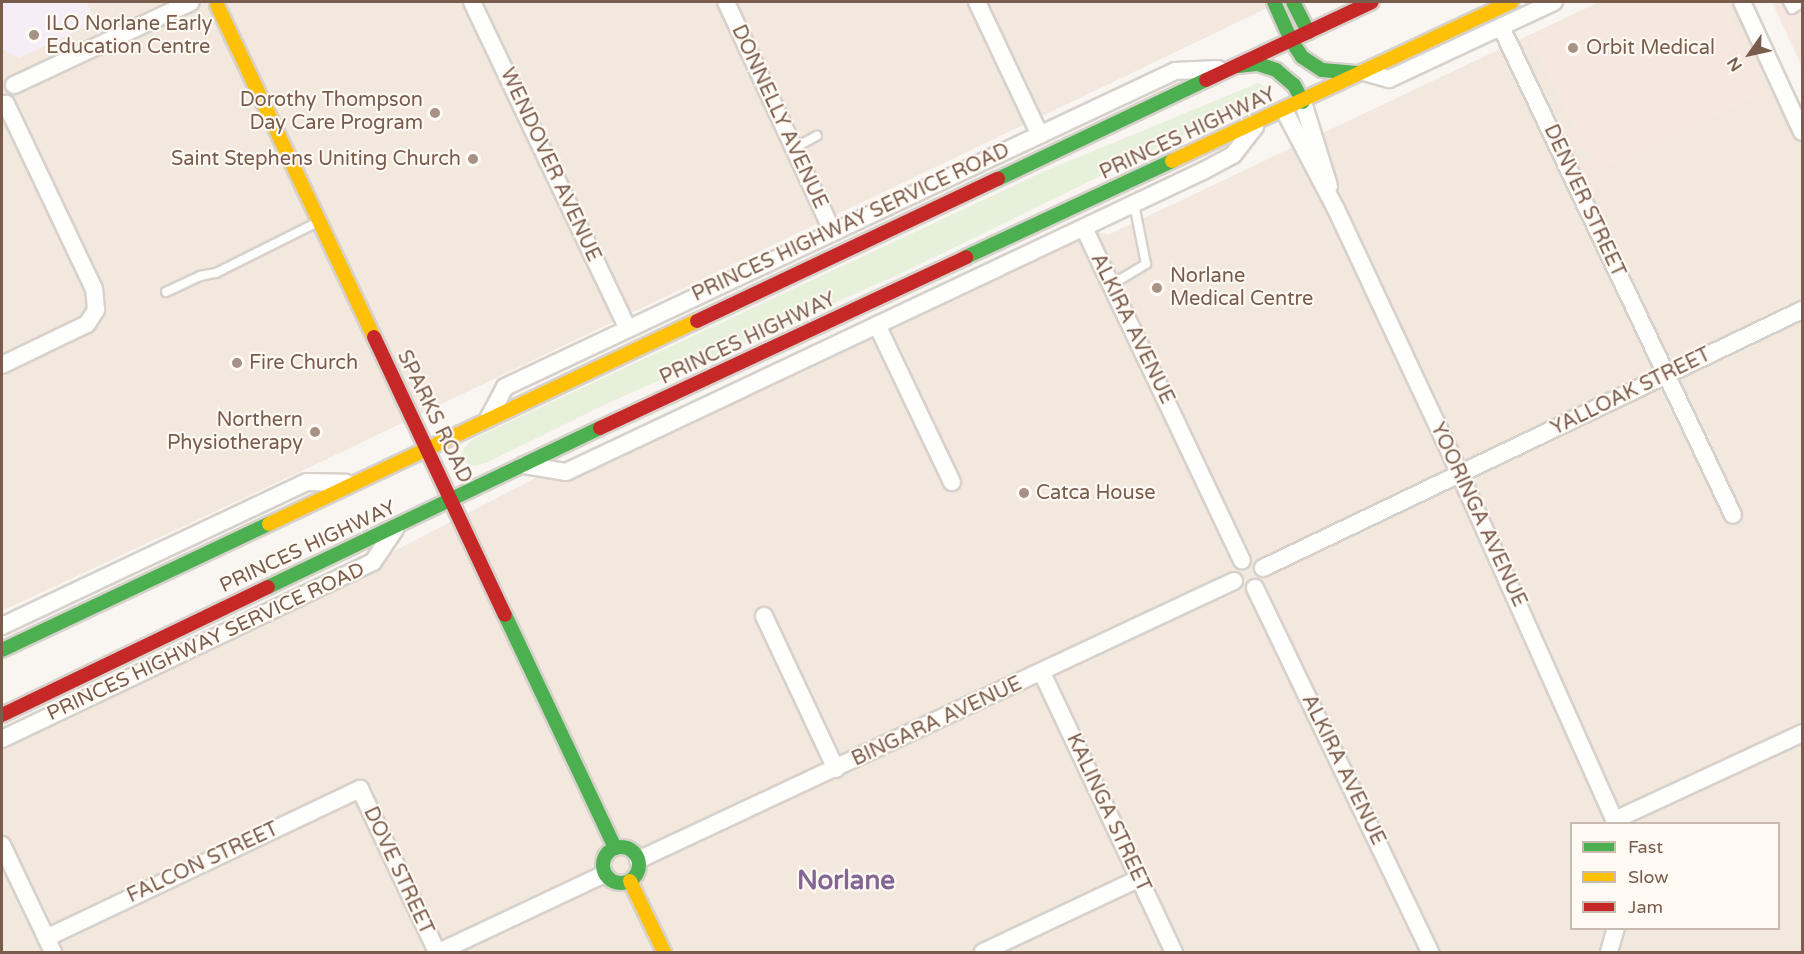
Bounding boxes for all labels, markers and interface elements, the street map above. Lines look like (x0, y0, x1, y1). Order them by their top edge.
place label: ILO Norlane Early Education Centre (46, 12, 212, 59)
street label: DONNELLY AVENUE (726, 21, 832, 213)
north arrow (1720, 24, 1780, 84)
marker: ILO Norlane Early Education Centre (27, 28, 41, 42)
place label: Orbit Medical (1586, 36, 1715, 60)
marker: Orbit Medical (1564, 39, 1582, 57)
text: N (1723, 53, 1747, 75)
street label: WENDOVER AVENUE (495, 64, 605, 266)
street label: PRINCES HIGHWAY (1096, 83, 1280, 185)
place label: Dorothy Thompson Day Care Program (240, 89, 423, 136)
marker: Dorothy Thompson Day Care Program (428, 106, 442, 120)
street label: DENVER STREET (1538, 121, 1630, 281)
street label: PRINCES HIGHWAY SERVICE ROAD (688, 139, 1014, 307)
place label: Saint Stephens Uniting Church (171, 147, 461, 171)
marker: Saint Stephens Uniting Church (466, 152, 480, 166)
street label: ALKIRA AVENUE (1085, 250, 1179, 408)
place label: Norlane Medical Centre (1170, 264, 1313, 311)
marker: Norlane Medical Centre (1148, 279, 1166, 297)
street label: PRINCES HIGHWAY (656, 288, 840, 390)
street label: YALLOAK STREET (1547, 343, 1715, 441)
street label: SPARKS ROAD (391, 347, 477, 487)
place label: Fire Church (249, 351, 358, 375)
marker: Fire Church (230, 356, 244, 370)
place label: Northern Physiotherapy (167, 408, 303, 455)
street label: YOORINGA AVENUE (1425, 419, 1531, 611)
marker: Northern Physiotherapy (308, 425, 322, 439)
place label: Catca House (1036, 481, 1156, 505)
marker: Catca House (1017, 486, 1031, 500)
street label: PRINCES HIGHWAY (216, 496, 400, 598)
street label: PRINCES HIGHWAY SERVICE ROAD (43, 558, 369, 726)
street label: BINGARA AVENUE (848, 672, 1026, 772)
street label: ALKIRA AVENUE (1296, 691, 1390, 849)
street label: KALINGA STREET (1061, 730, 1155, 896)
street label: DOVE STREET (358, 803, 438, 939)
street label: FALCON STREET (123, 817, 283, 909)
legend (1570, 822, 1780, 930)
text: Fast (1628, 836, 1663, 858)
district label: Norlane (797, 865, 895, 897)
text: Slow (1628, 866, 1669, 888)
text: Jam (1628, 896, 1663, 918)

